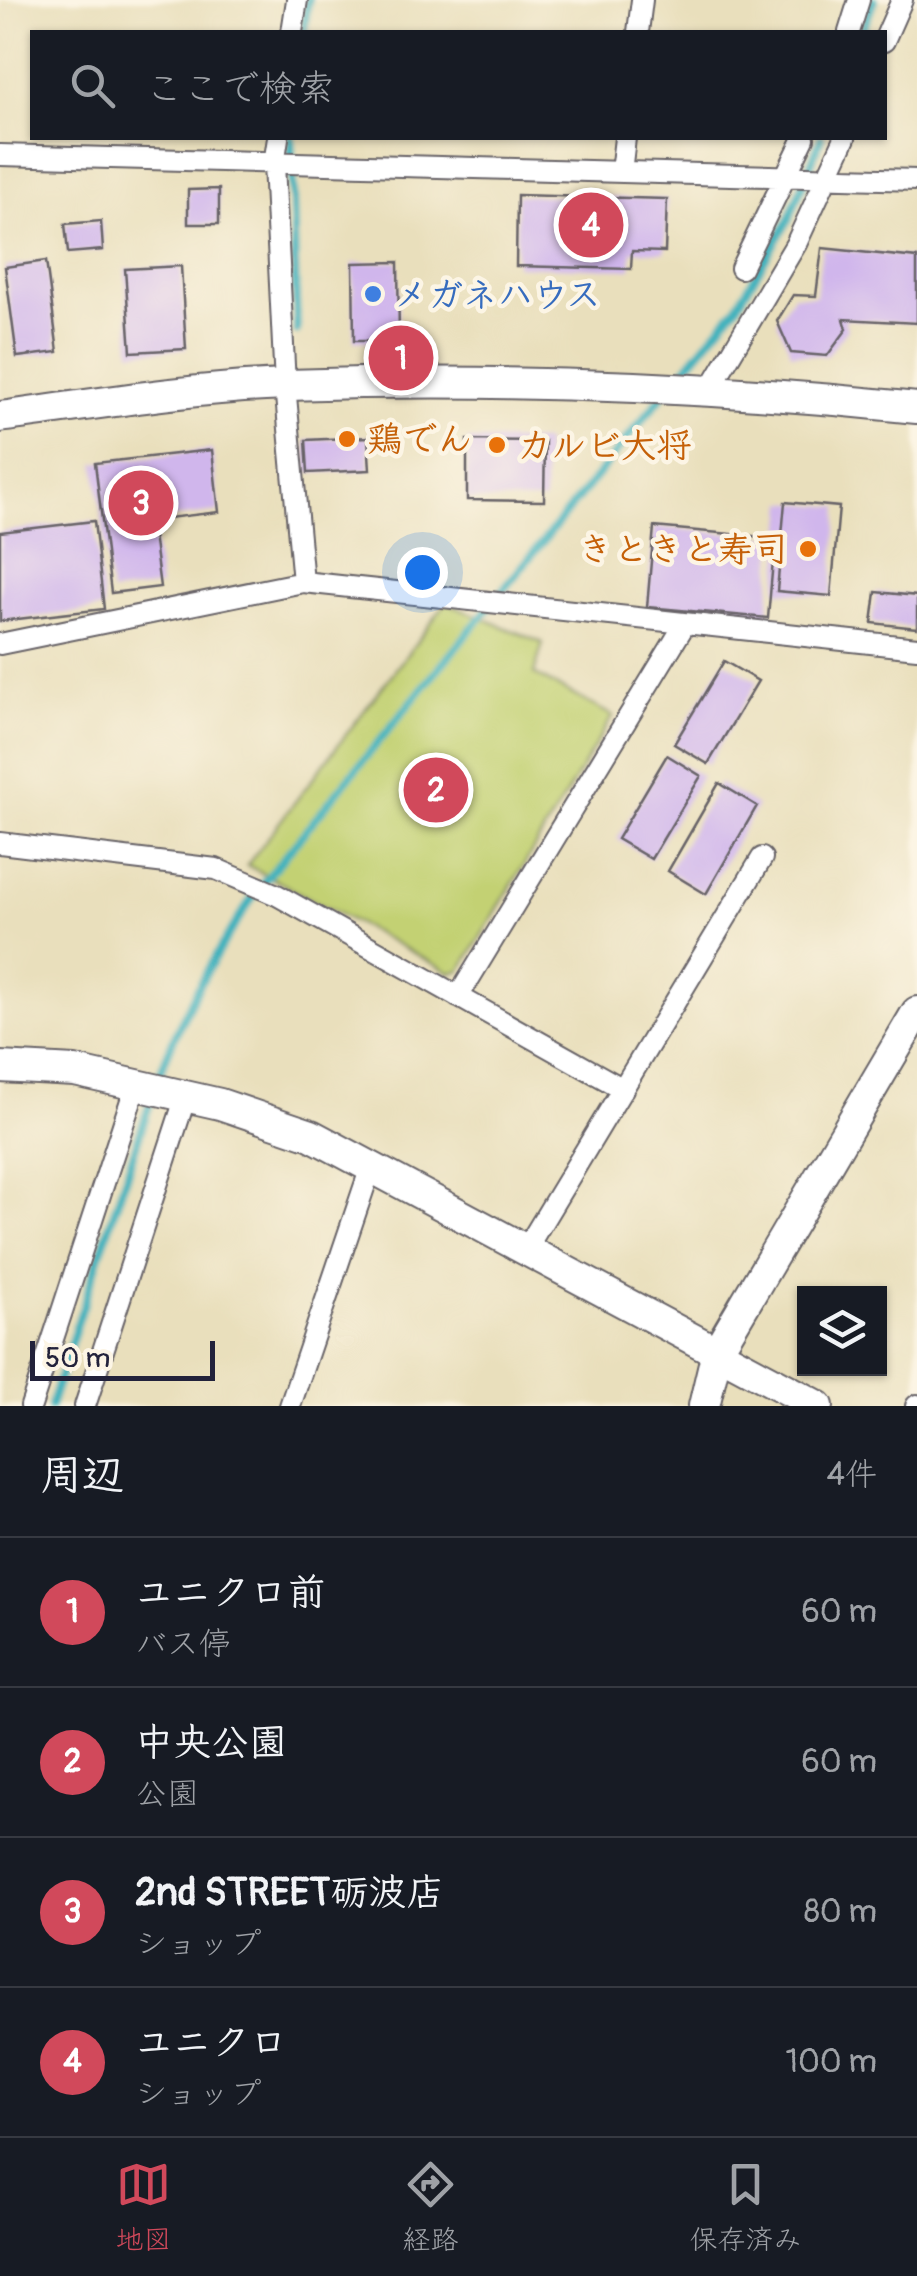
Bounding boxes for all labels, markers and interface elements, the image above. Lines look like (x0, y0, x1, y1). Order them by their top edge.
search box (30, 30, 887, 140)
icon: search (65, 58, 120, 113)
text: ここで検索 (145, 65, 335, 113)
pin: 4 (558, 188, 624, 262)
place label: メガネハウス (393, 273, 601, 317)
marker: メガネハウス (362, 283, 384, 305)
pin: 1 (368, 320, 434, 396)
place label: 鶏でん (367, 418, 472, 462)
place label: カルビ大将 (517, 424, 691, 468)
marker: 鶏でん (336, 428, 358, 450)
marker: カルビ大将 (486, 434, 508, 456)
pin: 3 (108, 466, 174, 540)
place label: きときと寿司 (578, 528, 788, 572)
marker: きときと寿司 (797, 538, 819, 560)
your location (397, 547, 448, 598)
pin: 2 (404, 752, 468, 828)
map controls (797, 1286, 887, 1376)
button: layers (797, 1286, 887, 1376)
scale bar (30, 1336, 215, 1380)
text: 50 m (45, 1341, 110, 1376)
text: 周辺 (40, 1450, 124, 1502)
text: 4件 (826, 1455, 877, 1495)
text: ユニクロ前 (135, 1569, 326, 1617)
text: 1 (66, 1592, 79, 1632)
text: 60 m (801, 1592, 877, 1632)
text: バス停 (135, 1624, 231, 1664)
text: 中央公園 (135, 1719, 287, 1767)
text: 2 (64, 1742, 81, 1782)
text: 60 m (801, 1742, 877, 1782)
text: 公園 (135, 1774, 199, 1814)
text: 2nd STREET砺波店 (135, 1869, 444, 1917)
text: 3 (64, 1892, 81, 1932)
text: 80 m (804, 1892, 877, 1932)
text: ショップ (135, 1924, 262, 1964)
text: ユニクロ (135, 2019, 288, 2067)
text: 4 (63, 2042, 82, 2082)
text: 100 m (785, 2042, 877, 2082)
text: ショップ (135, 2074, 262, 2114)
tab: 地図 (115, 2157, 172, 2258)
tab: 経路 (402, 2157, 459, 2258)
tab: 保存済み (689, 2157, 802, 2258)

